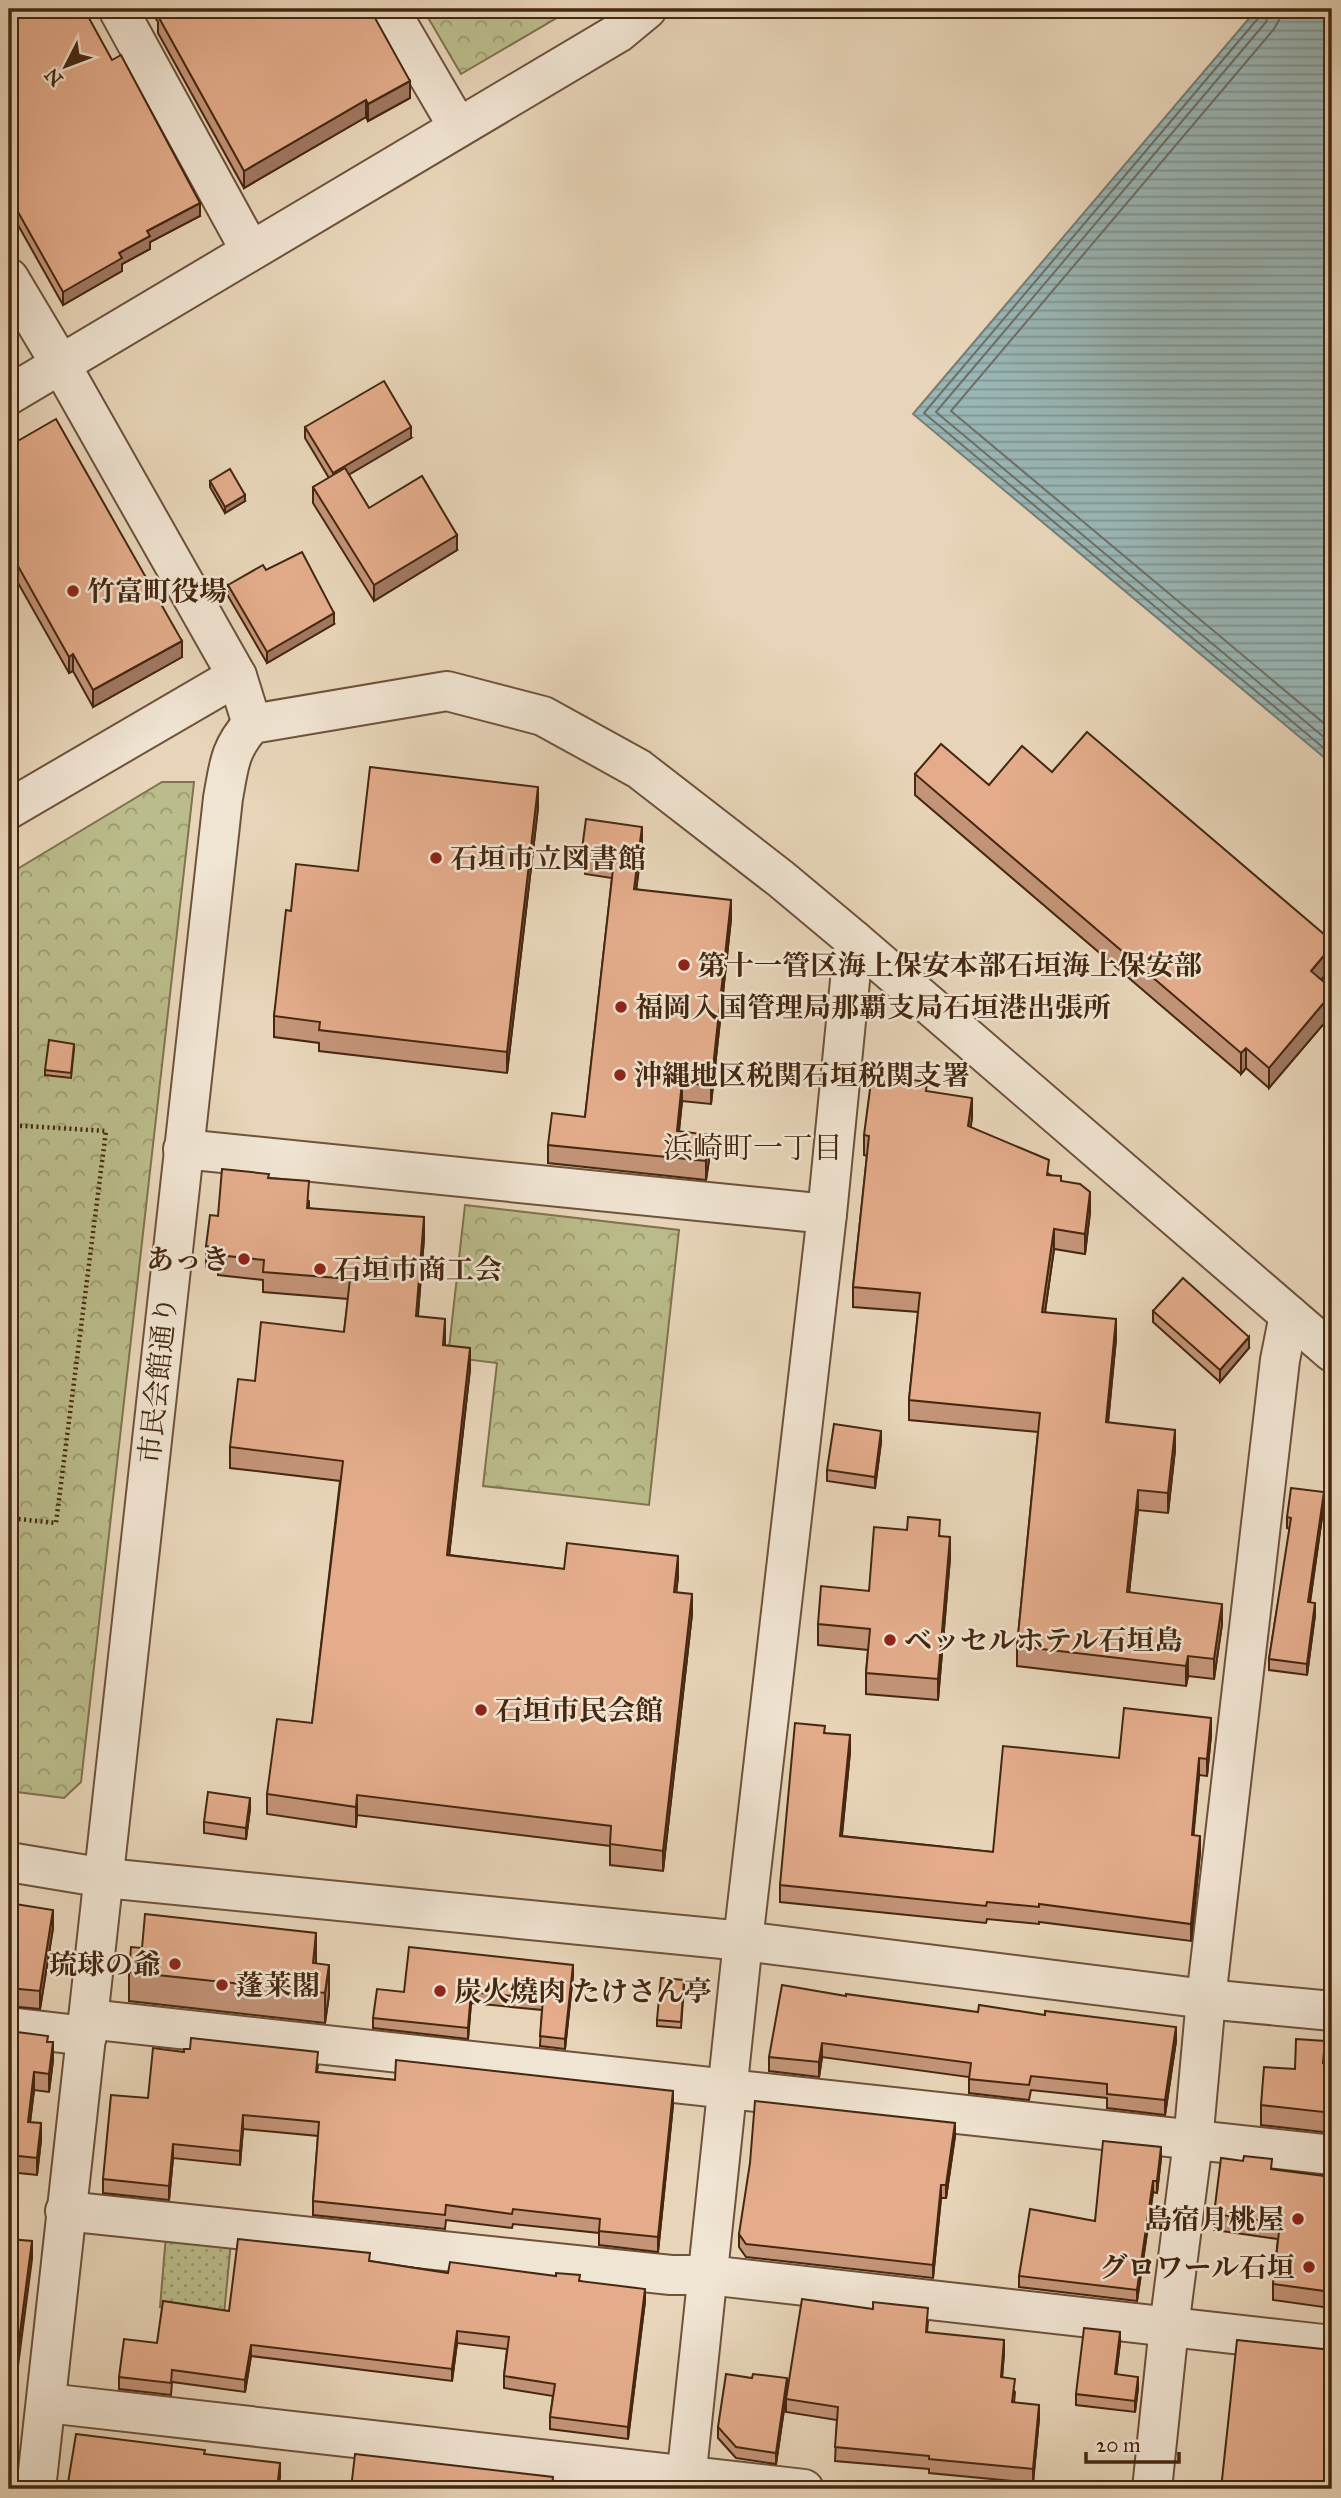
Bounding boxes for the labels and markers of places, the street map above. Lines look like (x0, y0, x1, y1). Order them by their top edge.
place label: 竹富町役場 (87, 574, 227, 609)
marker: 竹富町役場 (65, 583, 81, 599)
place label: 石垣市立図書館 (450, 841, 646, 876)
marker: 石垣市立図書館 (428, 850, 444, 866)
place label: 第十一管区海上保安本部石垣海上保安部 (698, 948, 1202, 983)
marker: 第十一管区海上保安本部石垣海上保安部 (676, 957, 692, 973)
place label: 福岡入国管理局那覇支局石垣港出張所 (635, 990, 1111, 1025)
marker: 福岡入国管理局那覇支局石垣港出張所 (613, 999, 629, 1015)
place label: 沖縄地区税関石垣税関支署 (634, 1058, 970, 1093)
marker: 沖縄地区税関石垣税関支署 (612, 1067, 628, 1083)
place label: あっき (146, 1242, 230, 1277)
marker: あっき (236, 1251, 252, 1267)
place label: 石垣市商工会 (334, 1252, 502, 1287)
marker: 石垣市商工会 (312, 1261, 328, 1277)
place label: ベッセルホテル石垣島 (904, 1623, 1183, 1658)
marker: ベッセルホテル石垣島 (882, 1632, 898, 1648)
place label: 石垣市民会館 (495, 1693, 663, 1728)
marker: 石垣市民会館 (473, 1702, 489, 1718)
place label: 琉球の爺 (49, 1947, 161, 1982)
marker: 琉球の爺 (167, 1956, 183, 1972)
place label: 蓬莱閣 (236, 1968, 320, 2003)
place label: 炭火燒肉 たけさん亭 (454, 1974, 712, 2009)
marker: 蓬莱閣 (214, 1977, 230, 1993)
marker: 炭火燒肉 たけさん亭 (432, 1983, 448, 1999)
place label: 島宿月桃屋 (1144, 2202, 1284, 2237)
marker: 島宿月桃屋 (1290, 2211, 1306, 2227)
place label: グロワール石垣 (1100, 2250, 1295, 2285)
marker: グロワール石垣 (1301, 2259, 1317, 2275)

